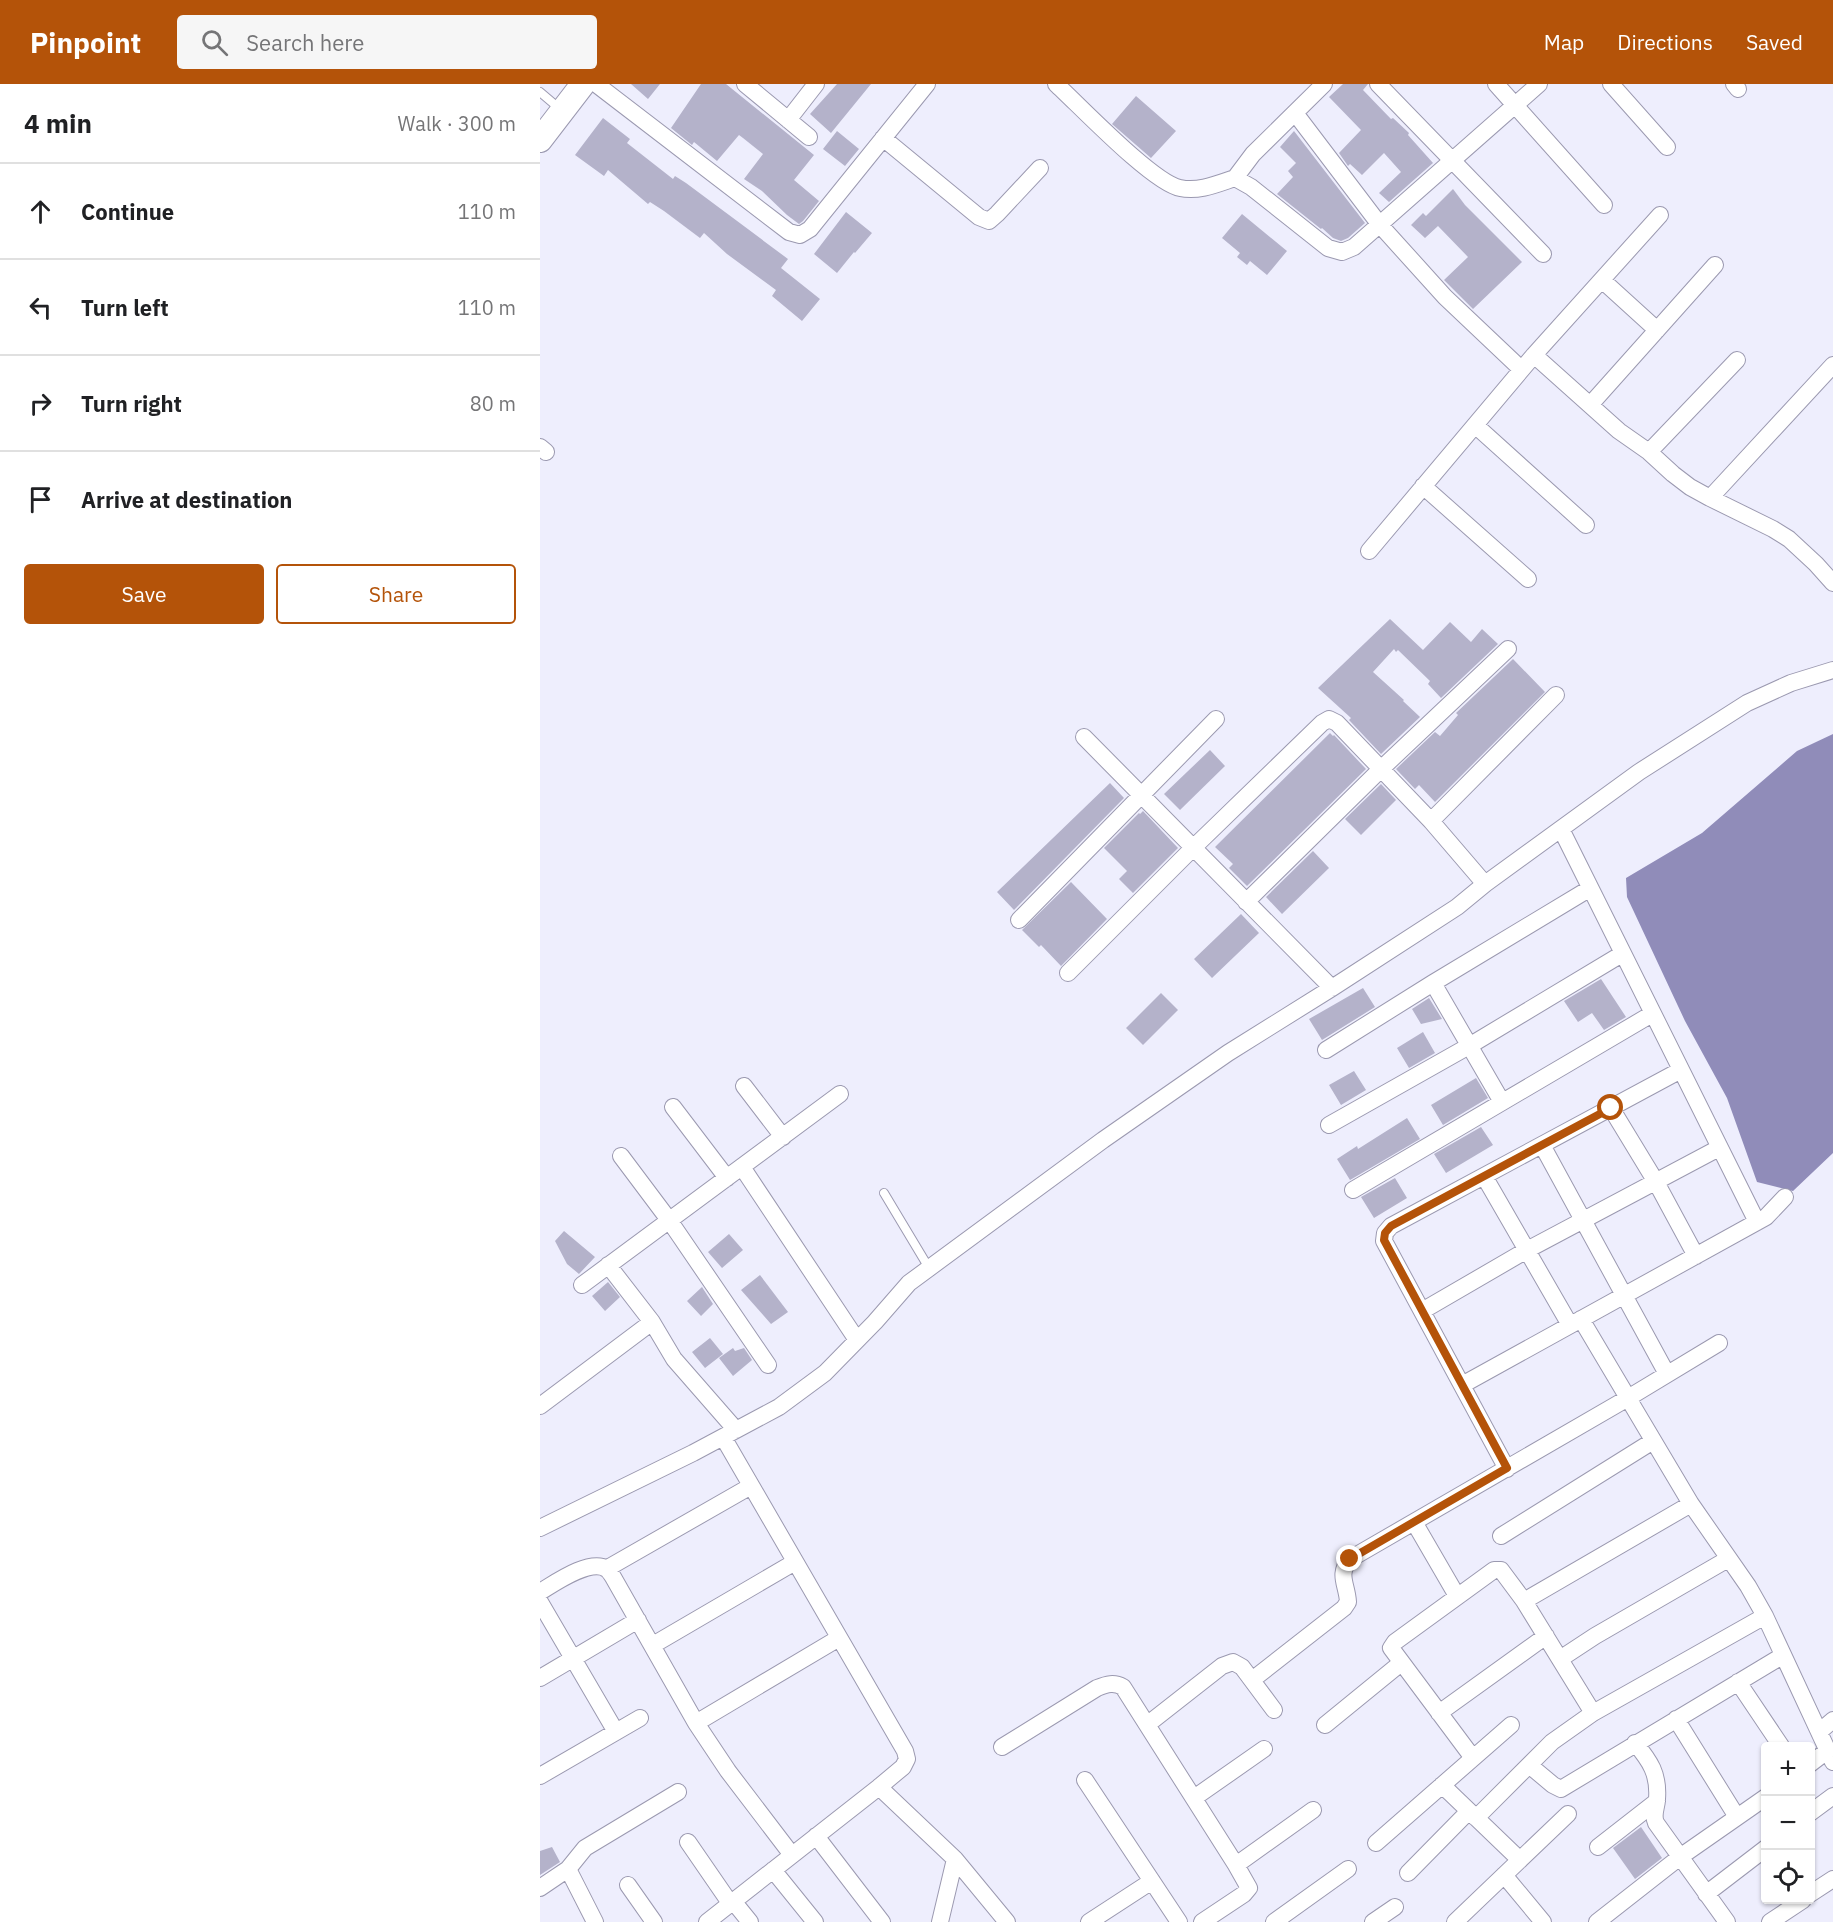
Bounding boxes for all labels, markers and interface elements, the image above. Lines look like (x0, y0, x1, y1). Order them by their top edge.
search box (177, 15, 597, 69)
text: Pinpoint (30, 24, 141, 61)
icon: search (198, 26, 231, 59)
text: Search here (246, 28, 364, 57)
text: Map (1544, 28, 1584, 56)
text: Directions (1617, 28, 1713, 56)
text: Saved (1746, 28, 1803, 56)
text: 4 min (24, 106, 92, 140)
text: Walk · 300 m (398, 110, 516, 137)
icon: ahead (24, 195, 57, 228)
text: Continue (81, 197, 174, 226)
text: 110 m (458, 198, 516, 225)
icon: left (24, 291, 57, 324)
text: Turn left (81, 293, 169, 322)
text: 110 m (458, 294, 516, 321)
icon: right (24, 387, 57, 420)
text: Turn right (81, 389, 182, 418)
text: 80 m (470, 390, 516, 417)
icon: arrive (24, 483, 57, 516)
text: Arrive at destination (81, 485, 292, 514)
button: Save (24, 564, 264, 624)
button: Share (276, 564, 516, 624)
route start (1597, 1094, 1623, 1120)
route end (1336, 1545, 1362, 1571)
map controls (1761, 1742, 1815, 1904)
button: + (1761, 1742, 1815, 1796)
button: − (1761, 1796, 1815, 1850)
button: locate (1761, 1850, 1815, 1904)

